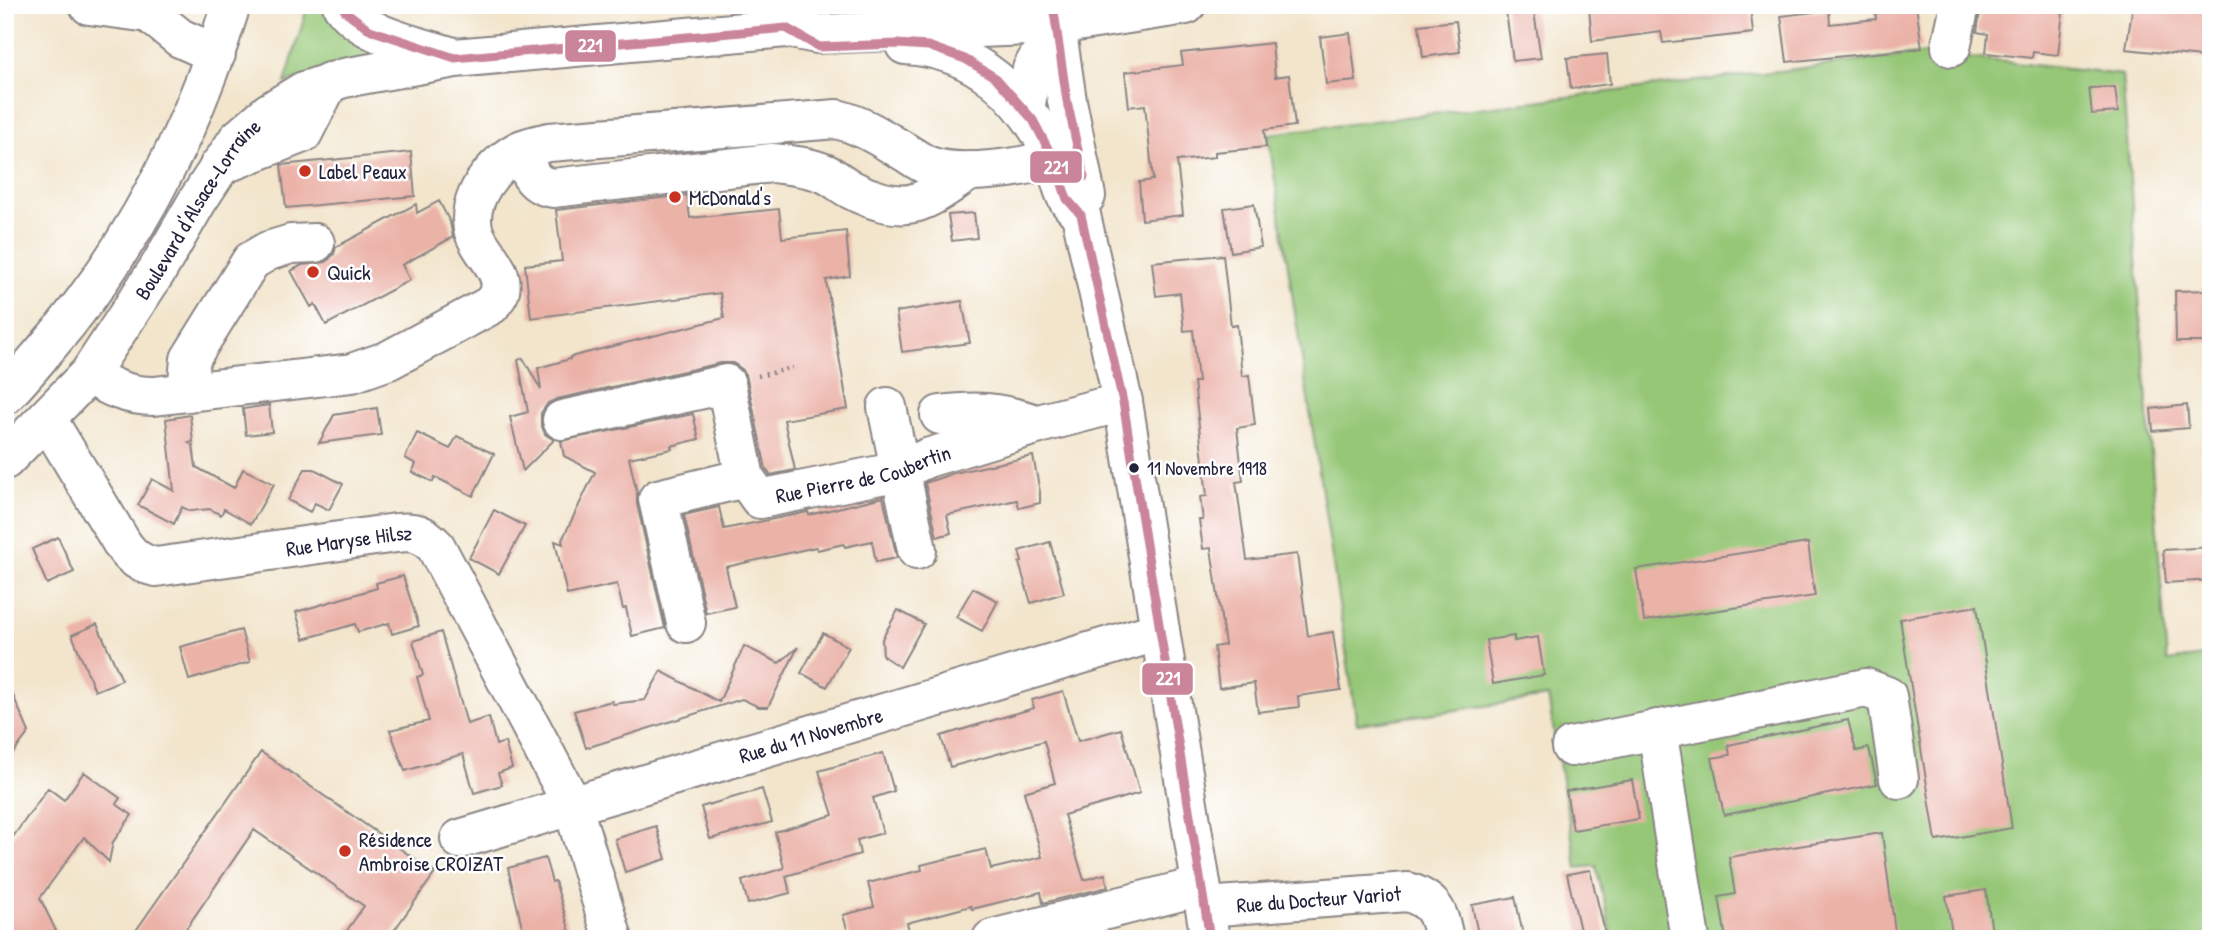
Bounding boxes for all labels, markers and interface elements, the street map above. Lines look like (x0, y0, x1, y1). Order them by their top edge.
line badge: 221 (564, 29, 617, 63)
text: 221 (578, 32, 602, 58)
street label: Boulevard d'Alsace-Lorraine (127, 112, 266, 305)
line badge: 221 (1029, 150, 1083, 184)
text: 221 (1044, 154, 1068, 180)
place label: Label Peaux (319, 157, 407, 186)
marker: Label Peaux (297, 163, 313, 179)
place label: McDonald's (689, 183, 771, 212)
marker: McDonald's (667, 189, 683, 205)
place label: Quick (327, 258, 371, 287)
marker: Quick (305, 264, 321, 280)
street label: Rue Pierre de Coubertin (773, 437, 954, 510)
place label: 11 Novembre 1918 (1147, 455, 1267, 481)
marker: 11 Novembre 1918 (1127, 461, 1141, 475)
street label: Rue Maryse Hilsz (284, 518, 413, 563)
line badge: 221 (1141, 662, 1194, 696)
text: 221 (1156, 665, 1180, 691)
street label: Rue du 11 Novembre (736, 700, 886, 770)
place label: Résidence Ambroise CROIZAT (359, 825, 504, 878)
marker: Résidence Ambroise CROIZAT (337, 843, 353, 859)
street label: Rue du Docteur Variot (1235, 878, 1403, 919)

